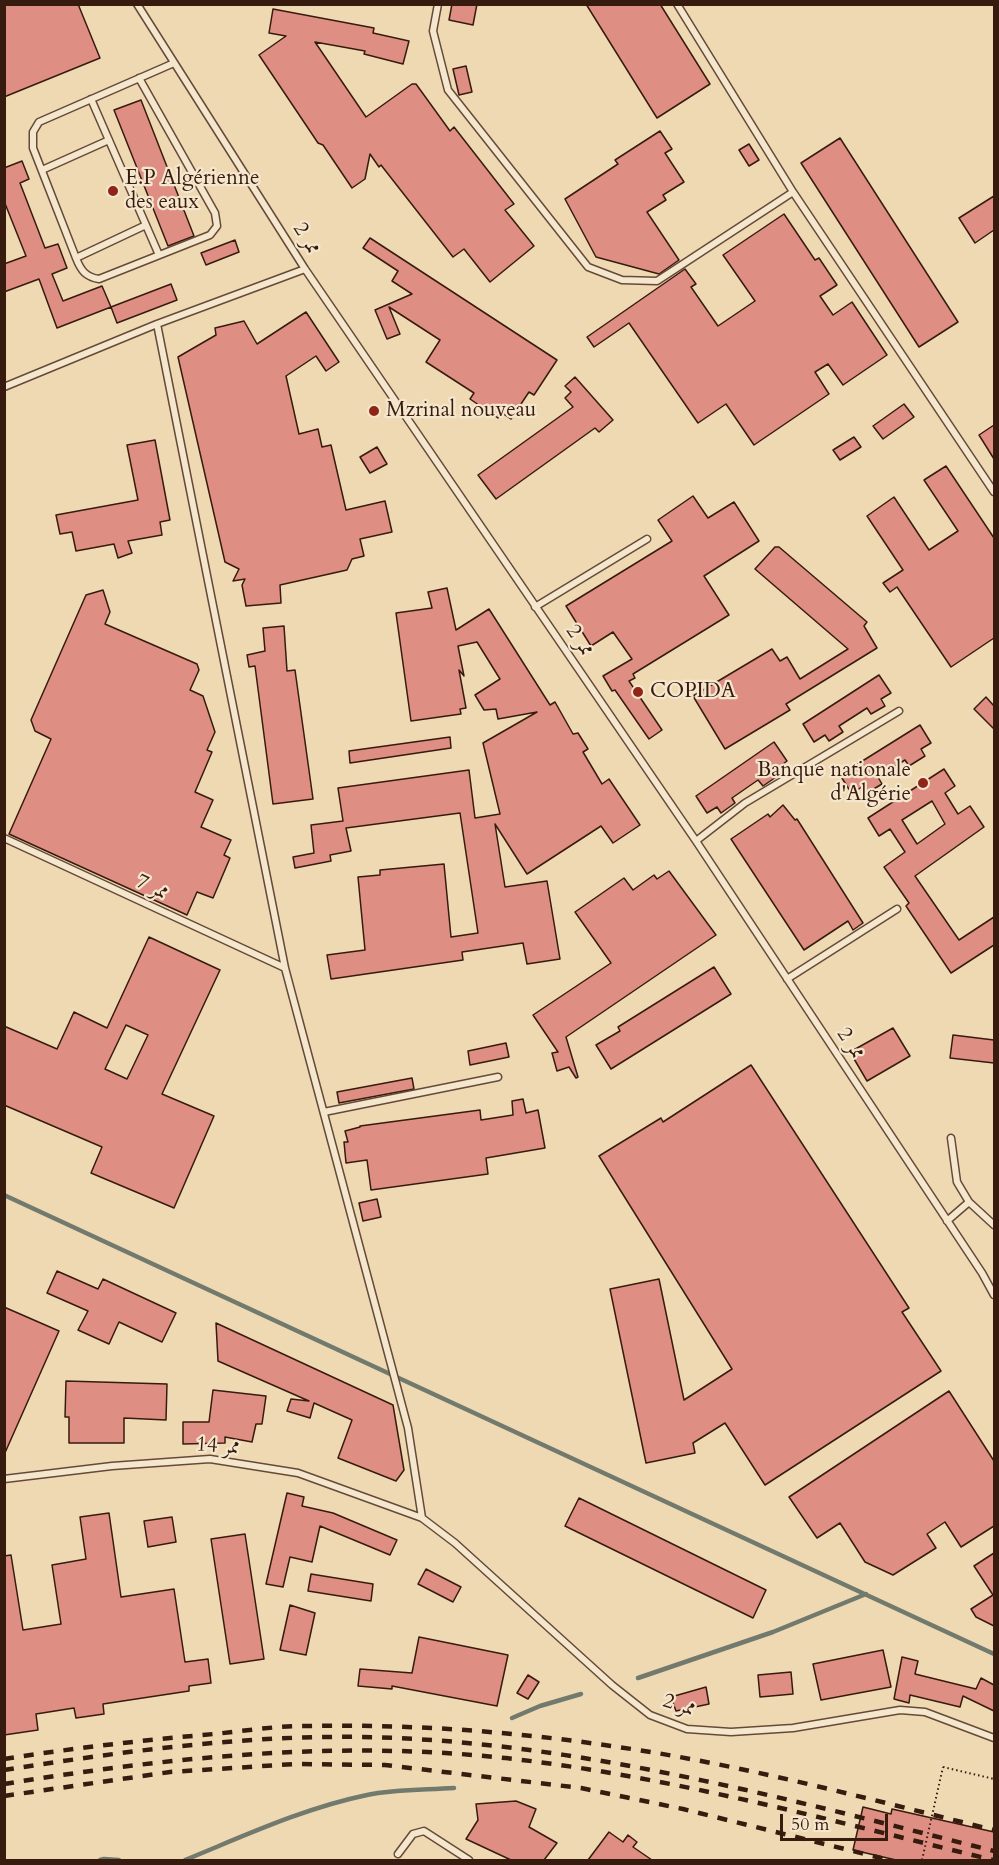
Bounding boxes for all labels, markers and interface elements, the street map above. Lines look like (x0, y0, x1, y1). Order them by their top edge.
place label: E.P Algérienne des eaux (125, 166, 259, 216)
marker: E.P Algérienne des eaux (106, 184, 120, 198)
street label: ممر 2 (287, 218, 325, 260)
place label: Mzrinal nouveau (386, 398, 536, 424)
marker: Mzrinal nouveau (367, 404, 381, 418)
street label: ممر 2 (559, 620, 599, 662)
place label: COPIDA (650, 679, 736, 705)
marker: COPIDA (631, 685, 645, 699)
place label: Banque nationale d'Algérie (757, 758, 911, 808)
marker: Banque nationale d'Algérie (916, 776, 930, 790)
street label: ممر 7 (132, 870, 172, 906)
street label: ممر 2 (830, 1023, 870, 1065)
street label: ممر 14 (195, 1433, 241, 1461)
street label: ممر 2 (659, 1689, 699, 1723)
scale bar (783, 1802, 891, 1840)
text: 50 m (791, 1812, 830, 1837)

